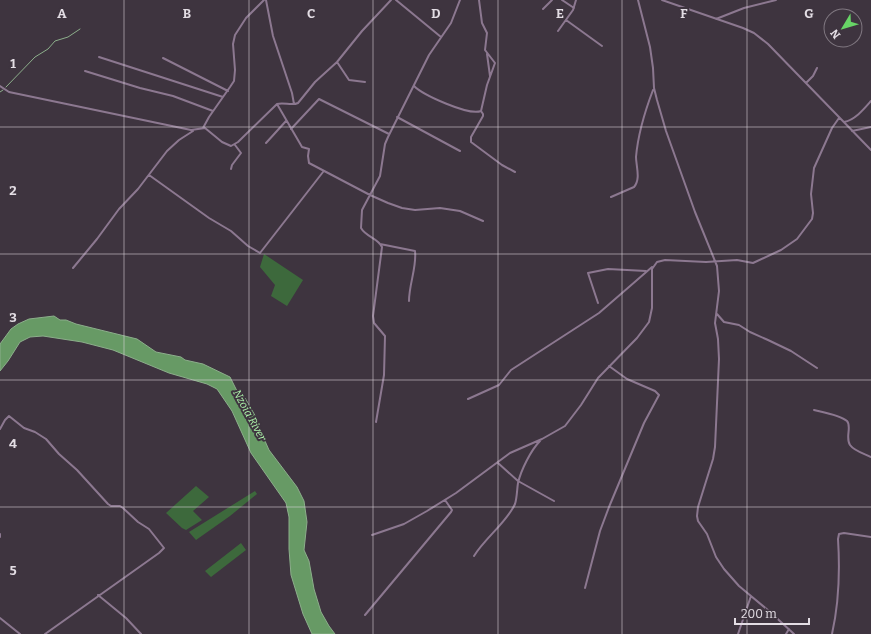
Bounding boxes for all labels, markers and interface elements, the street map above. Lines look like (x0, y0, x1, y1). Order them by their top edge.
text: A (57, 6, 67, 21)
text: B (183, 6, 191, 21)
text: C (307, 6, 315, 21)
text: D (431, 6, 441, 21)
text: E (556, 6, 564, 21)
text: F (680, 6, 688, 21)
text: G (804, 6, 814, 21)
north arrow (823, 8, 863, 48)
text: N (827, 26, 843, 41)
text: 1 (10, 56, 16, 71)
text: 2 (9, 183, 17, 198)
text: 3 (9, 310, 17, 325)
water label: Nzoia River (230, 387, 269, 444)
text: 4 (9, 436, 17, 451)
text: 5 (9, 563, 17, 578)
scale bar (735, 600, 809, 626)
text: 200 m (741, 607, 777, 621)

